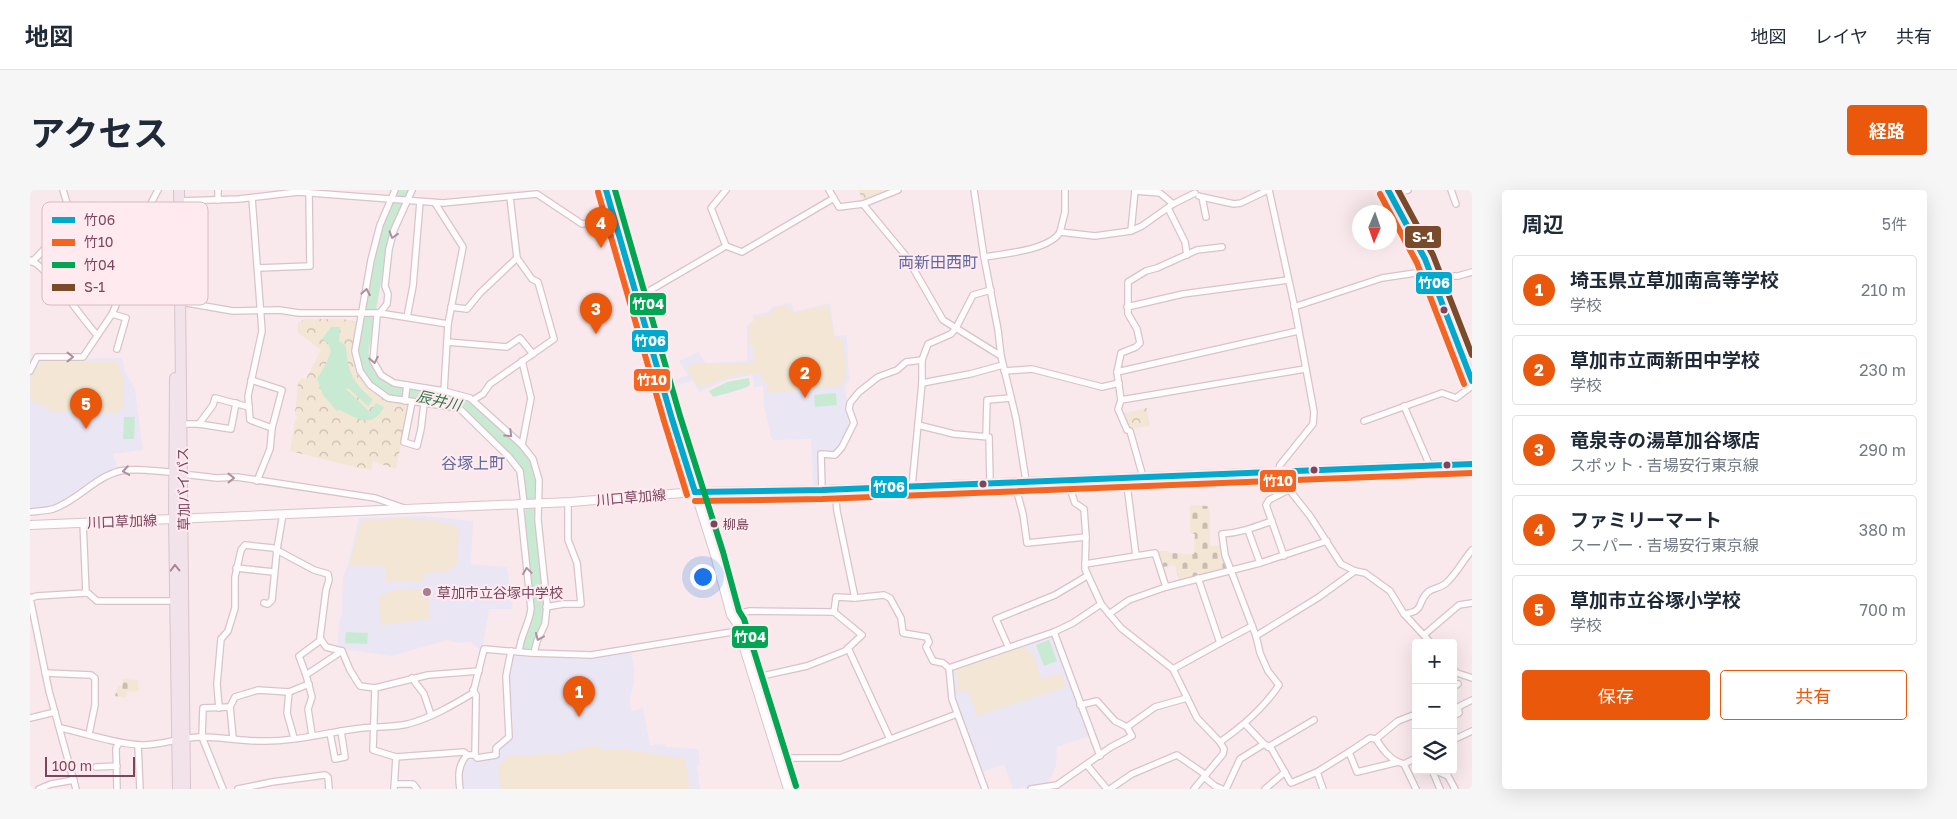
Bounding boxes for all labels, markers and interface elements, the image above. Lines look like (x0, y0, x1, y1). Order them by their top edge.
text: 地図 (25, 21, 73, 50)
text: 地図 (1751, 25, 1787, 47)
text: レイヤ (1815, 25, 1868, 47)
text: 共有 (1896, 25, 1932, 47)
button: 経路 (1847, 105, 1927, 155)
text: アクセス (30, 112, 168, 154)
legend (42, 202, 208, 305)
north arrow (1352, 205, 1397, 250)
pin: 4 (585, 207, 617, 248)
text: 竹06 (84, 211, 115, 228)
text: 周辺 (1522, 211, 1564, 237)
text: 5件 (1882, 214, 1907, 234)
line badge: S-1 (1404, 225, 1442, 249)
text: S-1 (1412, 228, 1434, 245)
one-way arrow (389, 230, 399, 239)
text: 竹10 (84, 233, 113, 250)
district label: 両新田西町 (898, 252, 978, 272)
text: 竹04 (84, 256, 115, 273)
text: 埼玉県立草加南高等学校 (1570, 268, 1779, 291)
line badge: 竹06 (1415, 271, 1453, 295)
text: 竹06 (1418, 274, 1450, 291)
text: S-1 (84, 278, 105, 295)
text: 1 (1535, 280, 1543, 300)
text: 210 m (1861, 280, 1906, 300)
one-way arrow (360, 288, 370, 297)
line badge: 竹04 (629, 292, 667, 316)
pin: 3 (580, 293, 612, 334)
text: 竹04 (632, 295, 664, 312)
text: 学校 (1570, 295, 1602, 315)
unlabelled marker (1439, 305, 1449, 315)
line badge: 竹06 (631, 329, 669, 353)
text: 竹06 (634, 332, 666, 349)
text: 草加市立両新田中学校 (1570, 348, 1760, 371)
one-way arrow (66, 352, 74, 362)
one-way arrow (369, 356, 379, 365)
pin: 2 (789, 357, 821, 398)
text: 2 (1534, 360, 1544, 380)
text: 230 m (1859, 360, 1906, 380)
line badge: 竹10 (633, 368, 671, 392)
text: 竹10 (637, 371, 667, 388)
text: 学校 (1570, 375, 1602, 395)
water label: 辰井川 (415, 386, 465, 414)
pin: 5 (70, 388, 102, 429)
one-way arrow (504, 428, 513, 437)
text: 竜泉寺の湯草加谷塚店 (1570, 428, 1760, 451)
text: 3 (1534, 440, 1544, 460)
text: 290 m (1859, 440, 1906, 460)
street label: 草加バイパス (174, 447, 192, 531)
district label: 谷塚上町 (441, 453, 505, 473)
text: スポット · 吉場安行東京線 (1570, 455, 1759, 475)
unlabelled marker (1442, 460, 1452, 470)
one-way arrow (121, 465, 130, 475)
unlabelled marker (1309, 465, 1319, 475)
line badge: 竹10 (1259, 469, 1297, 493)
text: 竹10 (1263, 472, 1293, 489)
one-way arrow (228, 473, 235, 483)
line badge: 竹06 (870, 475, 908, 499)
text: 竹06 (873, 478, 905, 495)
unlabelled marker (978, 479, 988, 489)
street label: 川口草加線 (595, 485, 667, 509)
text: ファミリーマート (1570, 508, 1722, 531)
street label: 川口草加線 (87, 511, 157, 531)
place label: 柳島 (723, 516, 749, 532)
marker: 柳島 (709, 519, 719, 529)
text: 4 (1534, 520, 1544, 540)
text: 380 m (1859, 520, 1906, 540)
text: スーパー · 吉場安行東京線 (1570, 535, 1759, 555)
one-way arrow (169, 563, 180, 571)
your location (690, 564, 716, 590)
one-way arrow (522, 566, 533, 574)
place label: 草加市立谷塚中学校 (437, 584, 563, 601)
marker: 草加市立谷塚中学校 (421, 586, 433, 598)
text: 草加市立谷塚小学校 (1570, 588, 1741, 611)
text: 5 (1534, 600, 1544, 620)
text: 700 m (1860, 600, 1906, 620)
text: 学校 (1570, 615, 1602, 635)
line badge: 竹04 (731, 625, 769, 649)
text: 竹04 (734, 628, 766, 645)
one-way arrow (535, 632, 546, 641)
map controls (1412, 639, 1457, 774)
button: + (1412, 639, 1457, 684)
button: 保存 (1522, 670, 1710, 720)
button: 共有 (1720, 670, 1907, 720)
pin: 1 (563, 676, 595, 717)
button: − (1412, 684, 1457, 729)
button: layers (1412, 729, 1457, 774)
scale bar (45, 754, 135, 777)
text: 100 m (52, 757, 92, 774)

